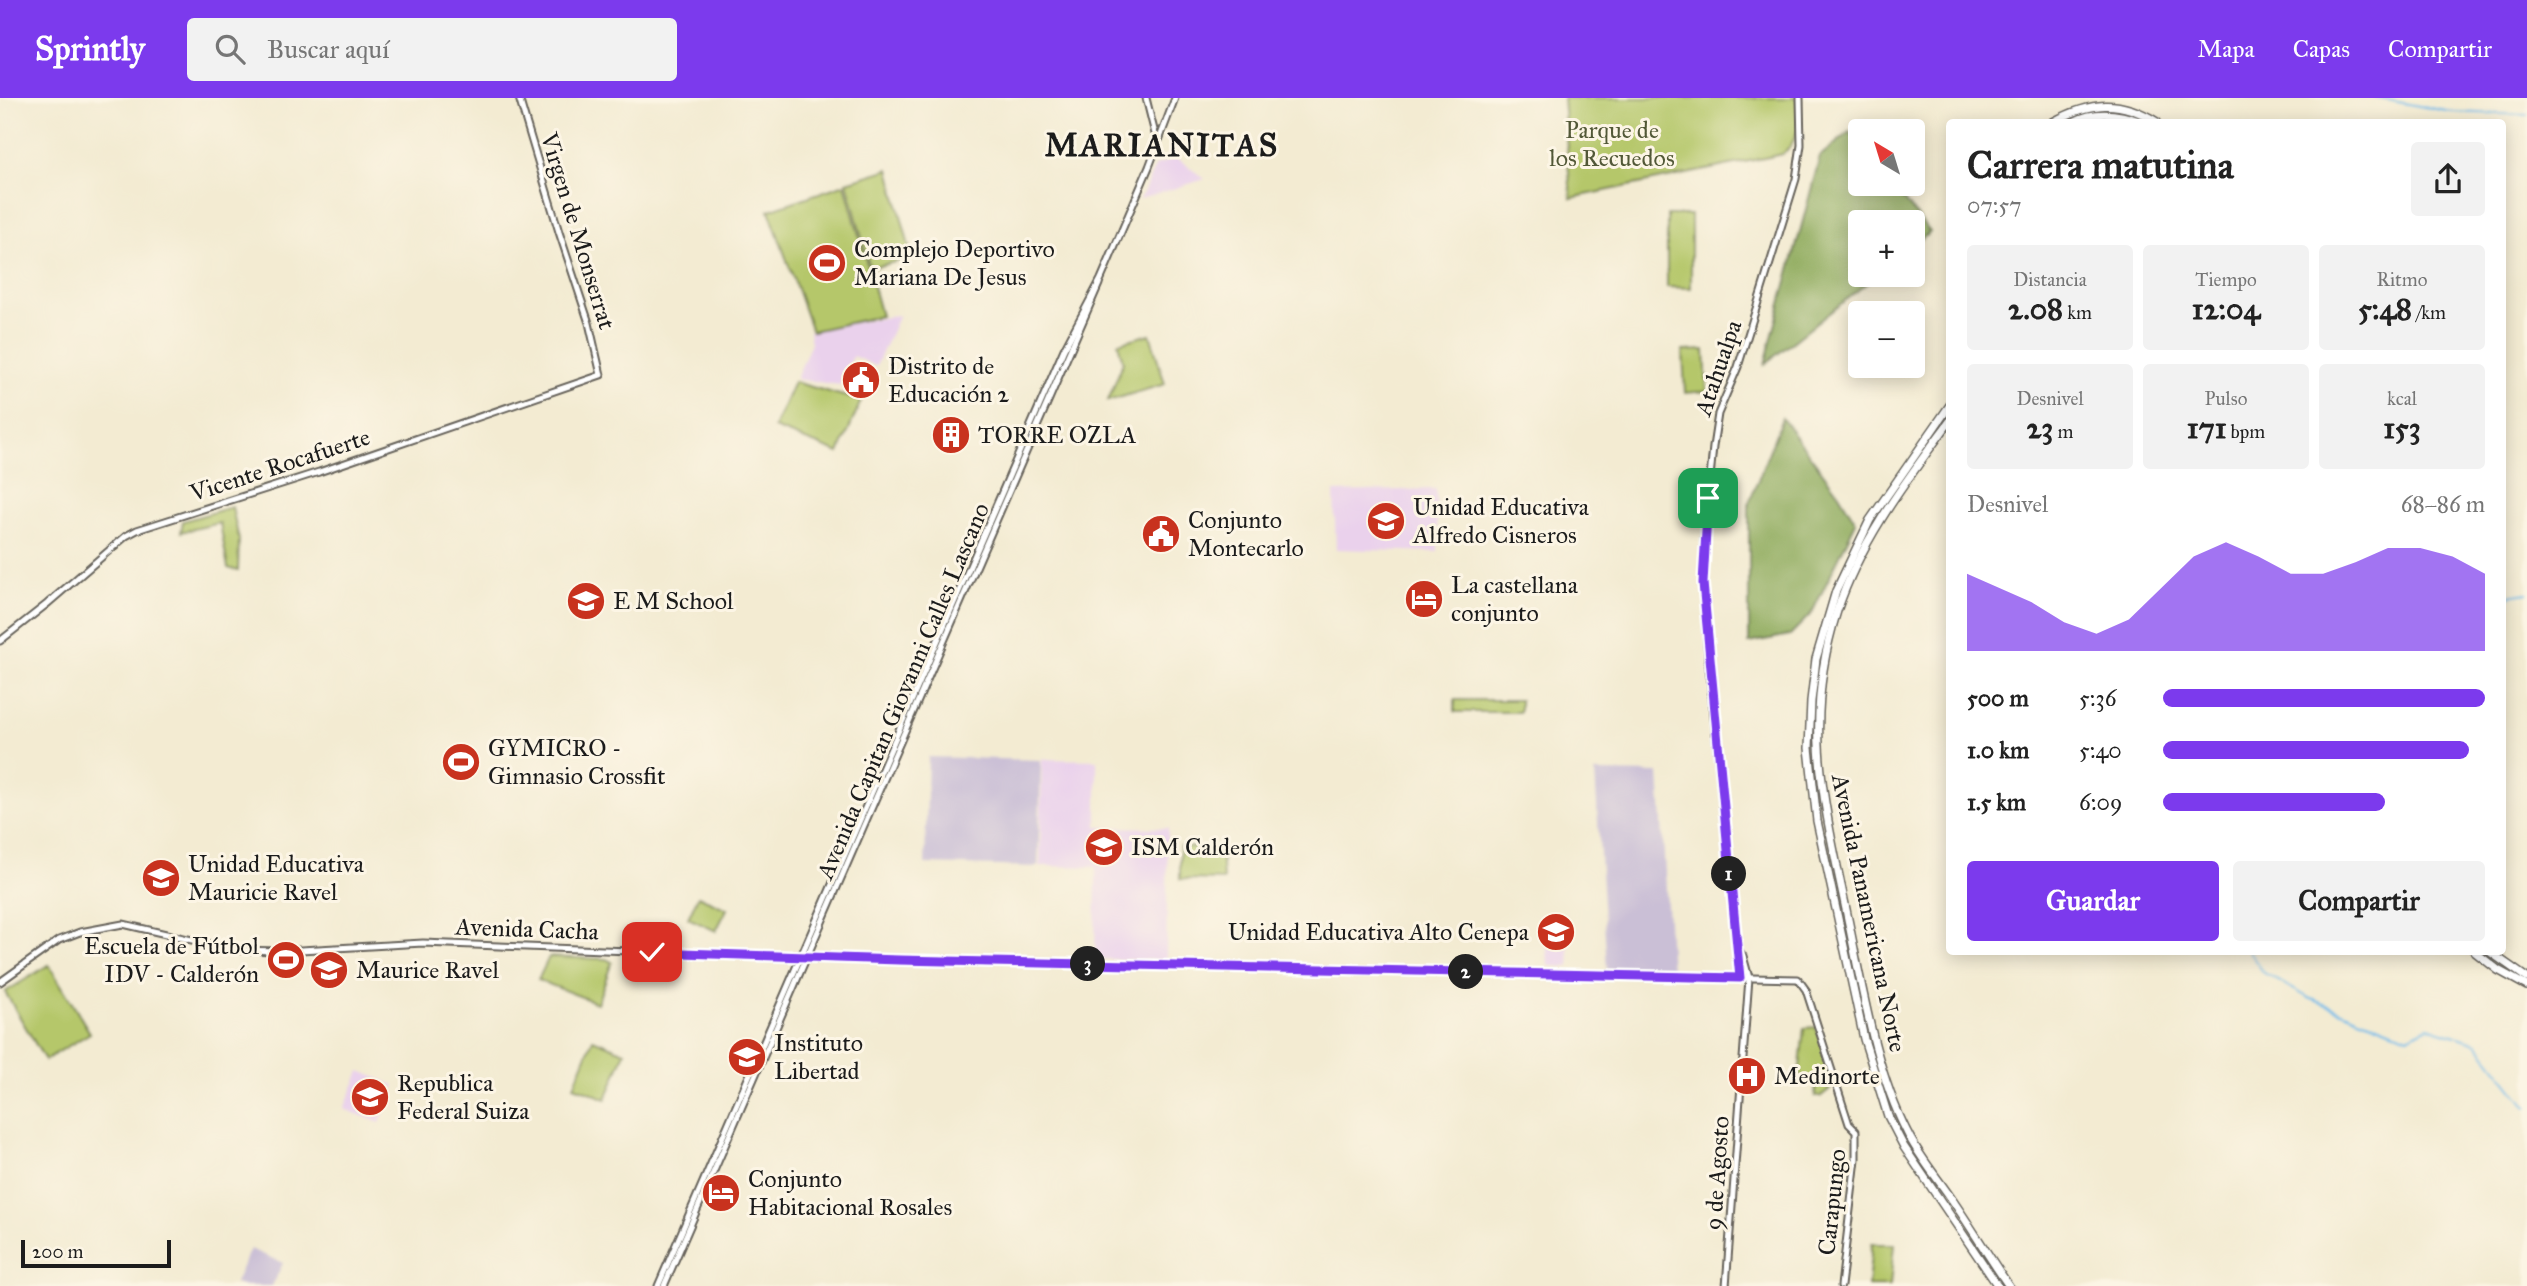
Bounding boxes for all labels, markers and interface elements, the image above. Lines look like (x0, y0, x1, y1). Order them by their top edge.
search box (187, 18, 677, 81)
text: Sprintly (35, 29, 145, 69)
icon: search (211, 30, 249, 68)
text: Buscar aquí (267, 33, 389, 65)
text: Mapa (2198, 34, 2255, 64)
text: Capas (2293, 34, 2350, 64)
text: Compartir (2388, 34, 2492, 64)
park label: Parque de los Recuedos (1549, 115, 1675, 173)
north arrow (1848, 119, 1925, 196)
map controls (1848, 119, 1925, 378)
district label: MARIANITAS (1045, 126, 1279, 165)
street label: Virgen de Monserrat (534, 128, 622, 333)
text: Carrera matutina (1967, 142, 2234, 188)
button: share (2411, 142, 2485, 216)
text: 07:57 (1967, 191, 2021, 219)
button: + (1848, 210, 1925, 287)
place label: Complejo Deportivo Mariana De Jesus (854, 234, 1055, 292)
sports icon: Complejo Deportivo Mariana De Jesus (806, 242, 848, 284)
text: Distancia (2013, 268, 2087, 291)
text: Tiempo (2195, 268, 2257, 291)
text: Ritmo (2377, 268, 2427, 291)
text: 2.08 (2008, 291, 2063, 327)
text: 12:04 (2192, 291, 2260, 327)
text: 5:48 (2358, 291, 2412, 327)
button: − (1848, 301, 1925, 378)
text: km (2063, 301, 2092, 324)
text: /km (2412, 301, 2446, 324)
street label: Atahualpa (1687, 315, 1749, 421)
place label: Distrito de Educación 2 (888, 351, 1009, 409)
public building icon: Distrito de Educación 2 (840, 359, 882, 401)
text: Desnivel (2016, 387, 2084, 410)
text: Pulso (2205, 387, 2247, 410)
text: kcal (2387, 387, 2417, 410)
text: 23 (2027, 410, 2053, 446)
text: 171 (2187, 410, 2227, 446)
text: 153 (2383, 410, 2421, 446)
building icon: TORRE OZLA (930, 414, 972, 456)
place label: TORRE OZLA (978, 420, 1137, 450)
text: m (2053, 420, 2073, 443)
text: bpm (2227, 420, 2265, 443)
street label: Vicente Rocafuerte (185, 422, 374, 509)
pin (1678, 468, 1738, 528)
icon: arrive (1689, 479, 1727, 517)
text: Desnivel (1967, 490, 2048, 518)
text: 68–86 m (2401, 490, 2485, 518)
place label: Unidad Educativa Alfredo Cisneros (1412, 492, 1590, 550)
street label: Avenida Capitan Giovanni Calles Lascano (809, 498, 996, 885)
school or university icon: Unidad Educativa Alfredo Cisneros (1365, 500, 1407, 542)
place label: Conjunto Montecarlo (1188, 505, 1304, 563)
public building icon: Conjunto Montecarlo (1140, 513, 1182, 555)
place label: La castellana conjunto (1451, 570, 1579, 628)
hotel icon: La castellana conjunto (1403, 578, 1445, 620)
school or university icon: E M School (565, 580, 607, 622)
place label: E M School (613, 586, 734, 616)
text: 500 m (1967, 684, 2029, 712)
text: 5:36 (2079, 684, 2116, 712)
place label: GYMICRO - Gimnasio Crossfit (488, 733, 666, 791)
text: 1.0 km (1967, 736, 2029, 764)
text: 5:40 (2079, 736, 2122, 764)
sports icon: GYMICRO - Gimnasio Crossfit (440, 741, 482, 783)
street label: Avenida Panamericana Norte (1825, 770, 1913, 1055)
text: 1.5 km (1967, 788, 2026, 816)
text: 6:09 (2079, 788, 2122, 816)
school or university icon: ISM Calderón (1083, 826, 1125, 868)
place label: ISM Calderón (1131, 832, 1274, 862)
place label: Unidad Educativa Mauricie Ravel (188, 849, 365, 907)
pin: 1 (1712, 856, 1746, 892)
school or university icon: Unidad Educativa Mauricie Ravel (140, 857, 182, 899)
button: Guardar (1967, 861, 2219, 941)
button: Compartir (2233, 861, 2485, 941)
text: 1 (1725, 862, 1732, 885)
street label: Avenida Cacha (454, 911, 600, 947)
school or university icon: Unidad Educativa Alto Cenepa (1535, 911, 1577, 953)
place label: Unidad Educativa Alto Cenepa (1228, 917, 1530, 947)
pin (622, 922, 682, 982)
place label: Escuela de Fútbol IDV - Calderón (84, 931, 260, 989)
icon: check (633, 933, 671, 971)
sports icon: Escuela de Fútbol IDV - Calderón (265, 939, 307, 981)
pin: 3 (1070, 946, 1106, 982)
school or university icon: Maurice Ravel (308, 949, 350, 991)
text: 3 (1084, 952, 1091, 975)
pin: 2 (1448, 954, 1484, 990)
place label: Maurice Ravel (356, 955, 499, 985)
text: 2 (1461, 960, 1470, 983)
place label: Instituto Libertad (774, 1028, 863, 1086)
school or university icon: Instituto Libertad (726, 1036, 768, 1078)
hospital icon: Medinorte (1726, 1055, 1768, 1097)
place label: Medinorte (1774, 1061, 1880, 1091)
place label: Republica Federal Suiza (397, 1068, 530, 1126)
school or university icon: Republica Federal Suiza (349, 1076, 391, 1118)
street label: 9 de Agosto (1698, 1115, 1736, 1231)
street label: Carapungo (1811, 1147, 1853, 1257)
place label: Conjunto Habitacional Rosales (748, 1164, 952, 1222)
hotel icon: Conjunto Habitacional Rosales (700, 1172, 742, 1214)
scale bar (21, 1237, 172, 1269)
text: 200 m (32, 1240, 84, 1263)

